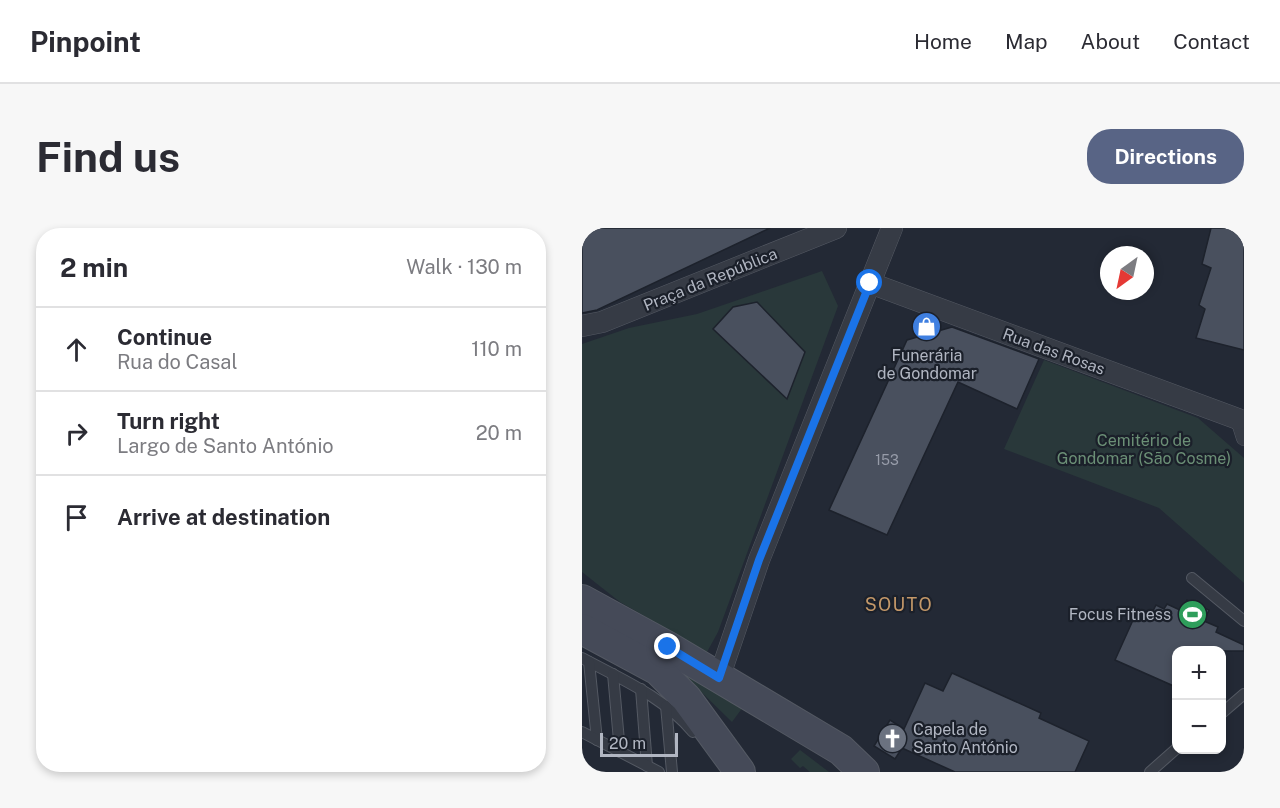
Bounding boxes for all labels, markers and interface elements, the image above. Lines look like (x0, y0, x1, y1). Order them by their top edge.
text: Pinpoint (30, 25, 141, 58)
text: Home (914, 29, 972, 54)
text: Map (1005, 29, 1048, 54)
text: About (1081, 29, 1140, 54)
text: Contact (1173, 29, 1250, 54)
button: Directions (1087, 129, 1244, 184)
text: Find us (36, 132, 180, 181)
street label: Praça da República (641, 244, 780, 315)
north arrow (1100, 246, 1154, 300)
text: 2 min (60, 252, 128, 283)
text: Walk · 130 m (406, 255, 522, 279)
route start (856, 269, 882, 295)
shop icon: Funerária de Gondomar (911, 311, 943, 343)
text: Continue (117, 324, 212, 350)
street label: Rua das Rosas (1000, 324, 1107, 379)
icon: ahead (60, 333, 93, 366)
text: 110 m (471, 337, 522, 361)
place label: Funerária de Gondomar (877, 346, 977, 383)
text: Rua do Casal (117, 350, 237, 374)
text: Turn right (117, 408, 220, 434)
icon: right (60, 417, 93, 450)
text: 20 m (476, 421, 522, 445)
park label: Cemitério de Gondomar (São Cosme) (1057, 431, 1231, 468)
text: Largo de Santo António (117, 434, 334, 458)
house number: 153 (875, 452, 899, 468)
icon: arrive (60, 501, 93, 534)
text: Arrive at destination (117, 504, 330, 530)
district label: SOUTO (865, 594, 933, 615)
sports icon: Focus Fitness (1176, 598, 1208, 630)
place label: Focus Fitness (1069, 605, 1171, 624)
route end (654, 633, 680, 659)
map controls (1172, 646, 1226, 754)
button: + (1172, 646, 1226, 700)
button: − (1172, 700, 1226, 754)
place label: Capela de Santo António (913, 720, 1018, 757)
church icon: Capela de Santo António (876, 722, 908, 754)
scale bar (600, 730, 678, 758)
text: 20 m (609, 734, 646, 753)

